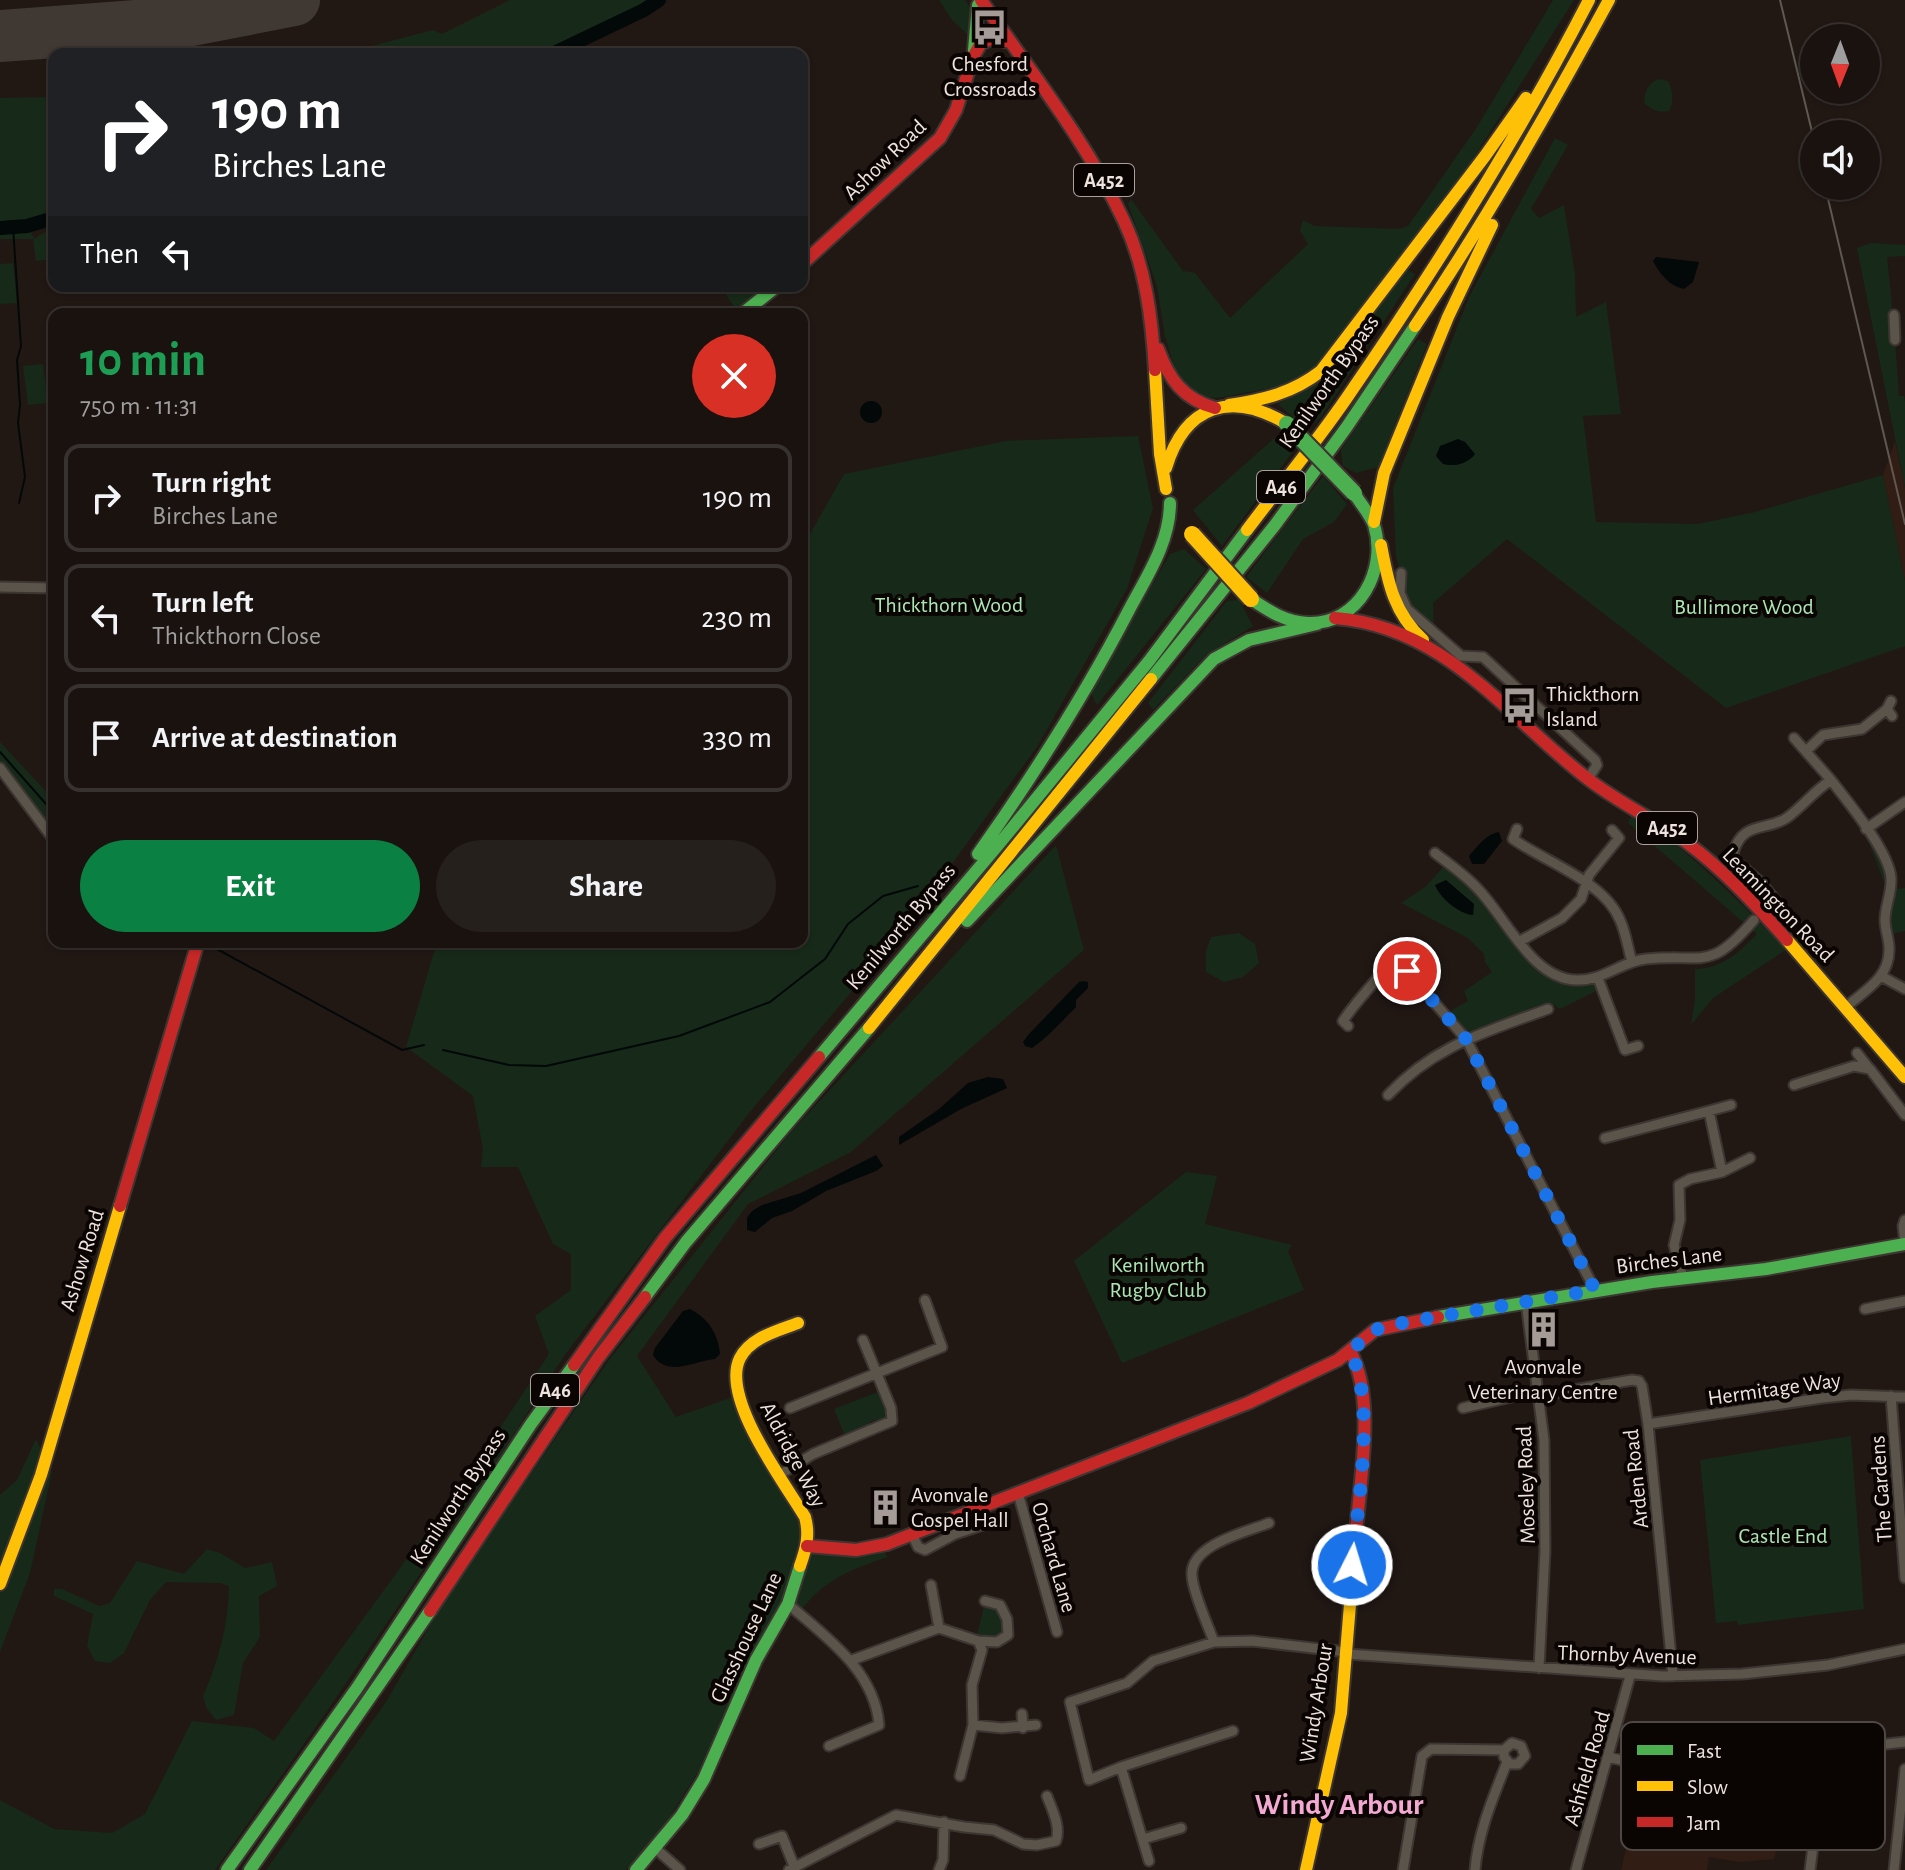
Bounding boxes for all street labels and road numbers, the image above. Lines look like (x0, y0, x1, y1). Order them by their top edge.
street label: Ashow Road (839, 115, 930, 204)
road number: A452 (1074, 164, 1134, 196)
street label: Kenilworth Bypass (1275, 311, 1383, 452)
road number: A46 (1257, 471, 1305, 503)
road number: A452 (1637, 812, 1697, 844)
street label: Leamington Road (1718, 843, 1838, 966)
street label: Kenilworth Bypass (842, 859, 960, 994)
street label: Ashow Road (56, 1207, 108, 1314)
street label: Birches Lane (1615, 1243, 1723, 1277)
street label: Hermitage Way (1706, 1369, 1843, 1409)
road number: A46 (531, 1374, 579, 1406)
street label: Aldridge Way (756, 1398, 830, 1511)
street label: Kenilworth Bypass (406, 1425, 510, 1568)
street label: Moseley Road (1513, 1425, 1539, 1545)
street label: Arden Road (1620, 1428, 1652, 1530)
street label: The Gardens (1866, 1435, 1896, 1543)
street label: Orchard Lane (1028, 1500, 1080, 1615)
street label: Glasshouse Lane (706, 1569, 786, 1706)
street label: Windy Arbour (1296, 1642, 1336, 1764)
street label: Thornby Avenue (1557, 1642, 1697, 1668)
street label: Ashfield Road (1560, 1708, 1614, 1828)

